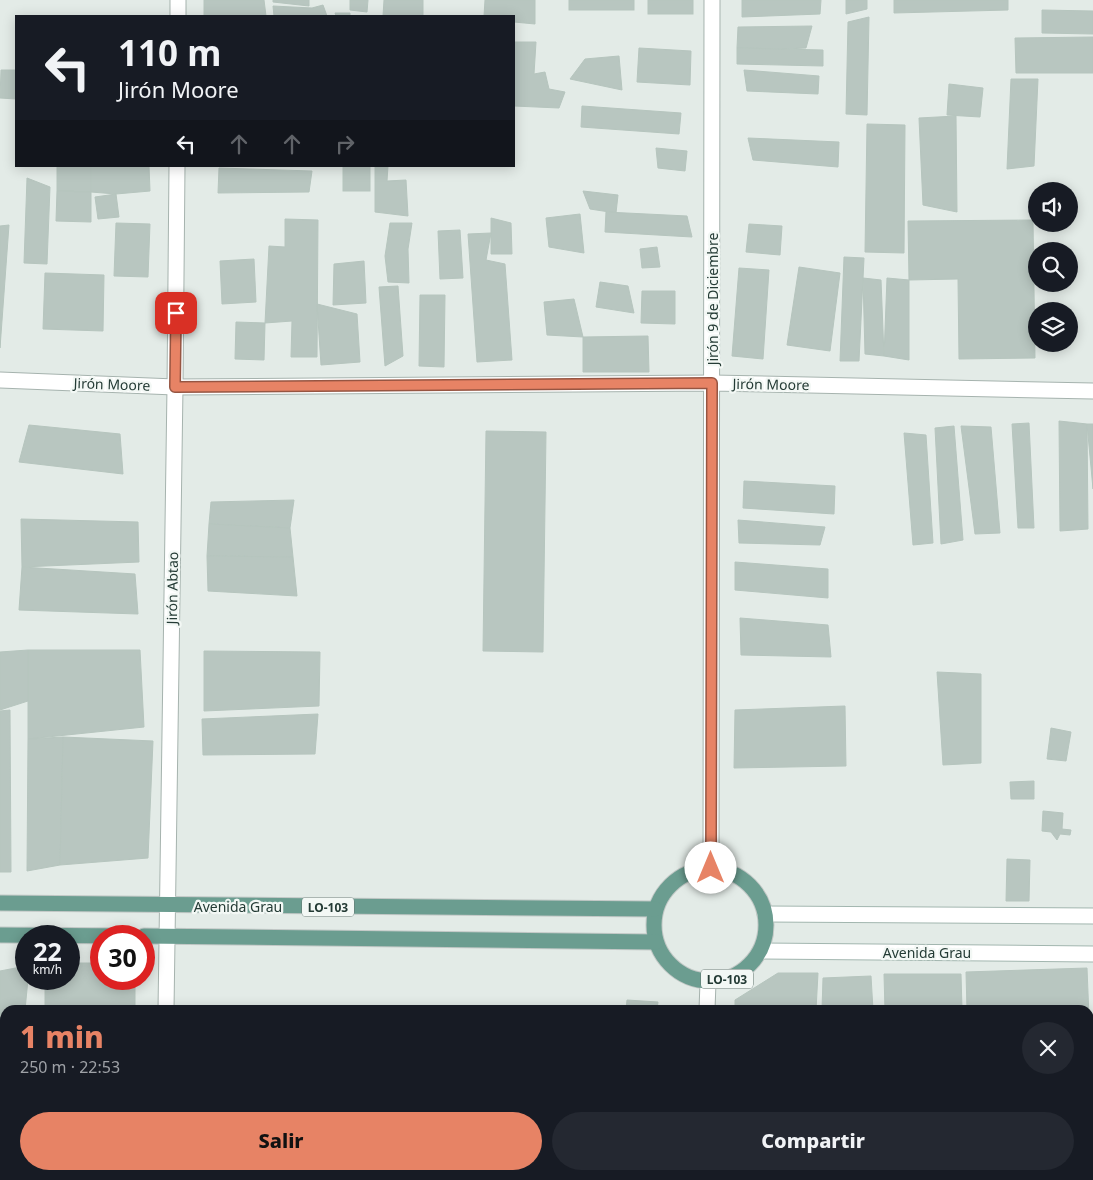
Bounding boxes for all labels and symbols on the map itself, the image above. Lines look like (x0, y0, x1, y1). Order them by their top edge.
street label: Jirón 9 de Diciembre (703, 233, 722, 367)
pin (155, 292, 197, 334)
street label: Jirón Moore (71, 373, 151, 395)
street label: Jirón Moore (730, 374, 810, 394)
street label: Jirón Abtao (162, 552, 182, 626)
position arrow (684, 841, 736, 893)
street label: Avenida Grau (194, 897, 282, 916)
road number: LO-103 (302, 898, 354, 916)
speed limit sign: 30 (90, 925, 155, 990)
street label: Avenida Grau (883, 943, 971, 962)
road number: LO-103 (701, 970, 753, 989)

